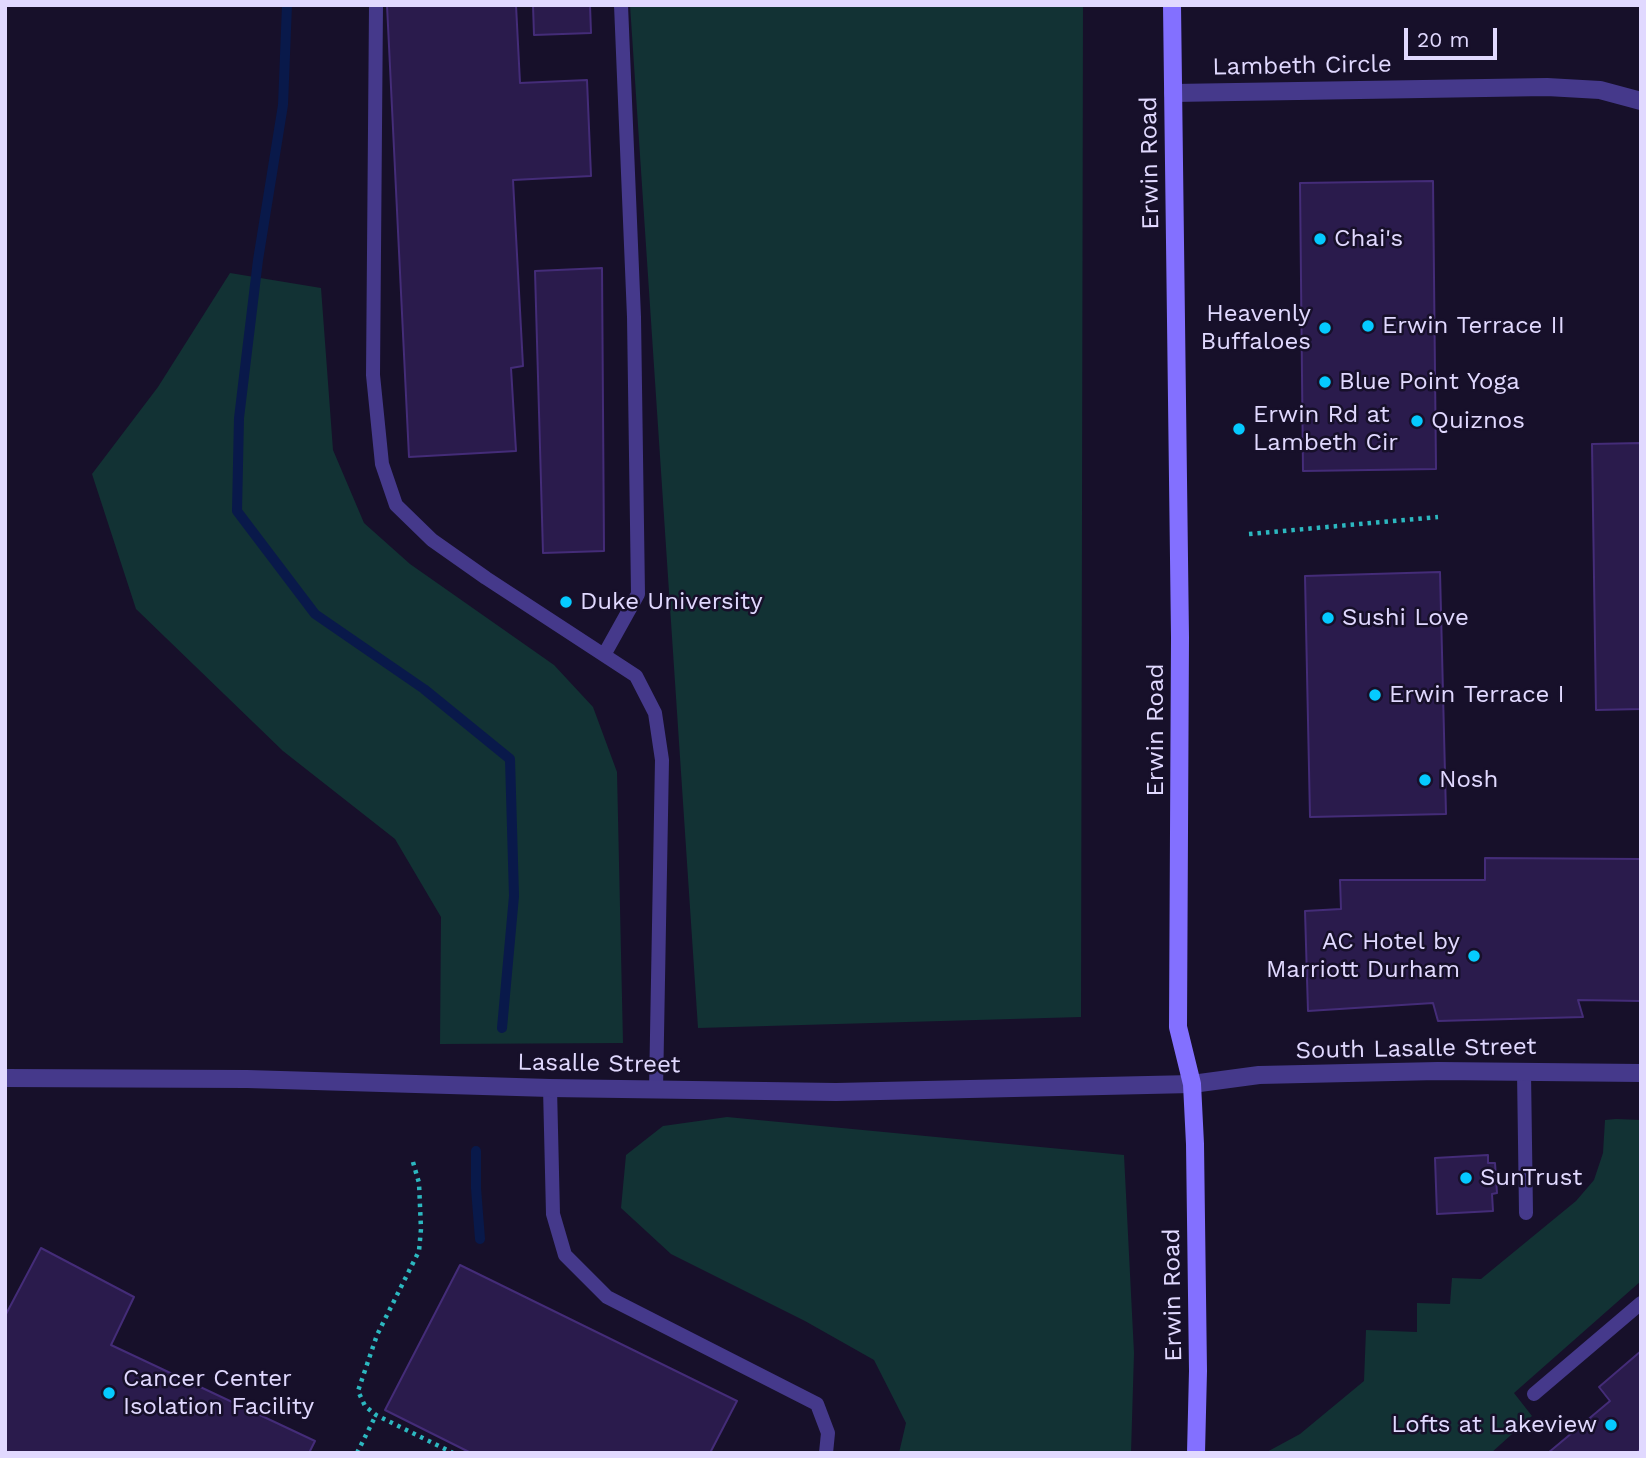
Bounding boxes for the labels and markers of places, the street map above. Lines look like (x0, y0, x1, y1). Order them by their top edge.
place label: Chai's (1334, 225, 1403, 253)
marker: Chai's (1312, 231, 1328, 247)
place label: Heavenly Buffaloes (1201, 300, 1311, 356)
place label: Erwin Terrace II (1382, 312, 1565, 340)
marker: Erwin Terrace II (1360, 318, 1376, 334)
marker: Heavenly Buffaloes (1317, 320, 1333, 336)
place label: Blue Point Yoga (1339, 368, 1520, 396)
marker: Blue Point Yoga (1317, 374, 1333, 390)
place label: Erwin Rd at Lambeth Cir (1253, 401, 1398, 457)
place label: Quiznos (1431, 407, 1525, 435)
marker: Quiznos (1409, 413, 1425, 429)
marker: Erwin Rd at Lambeth Cir (1231, 421, 1247, 437)
place label: Duke University (580, 588, 763, 616)
marker: Duke University (558, 594, 574, 610)
place label: Sushi Love (1342, 604, 1469, 632)
marker: Sushi Love (1320, 610, 1336, 626)
place label: Erwin Terrace I (1389, 681, 1565, 709)
marker: Erwin Terrace I (1367, 687, 1383, 703)
place label: Nosh (1439, 766, 1498, 794)
marker: Nosh (1417, 772, 1433, 788)
place label: AC Hotel by Marriott Durham (1266, 928, 1460, 984)
marker: AC Hotel by Marriott Durham (1466, 948, 1482, 964)
place label: SunTrust (1480, 1164, 1582, 1192)
marker: SunTrust (1458, 1170, 1474, 1186)
place label: Cancer Center Isolation Facility (123, 1365, 314, 1421)
marker: Cancer Center Isolation Facility (101, 1385, 117, 1401)
place label: Lofts at Lakeview (1391, 1411, 1597, 1439)
marker: Lofts at Lakeview (1603, 1417, 1619, 1433)

